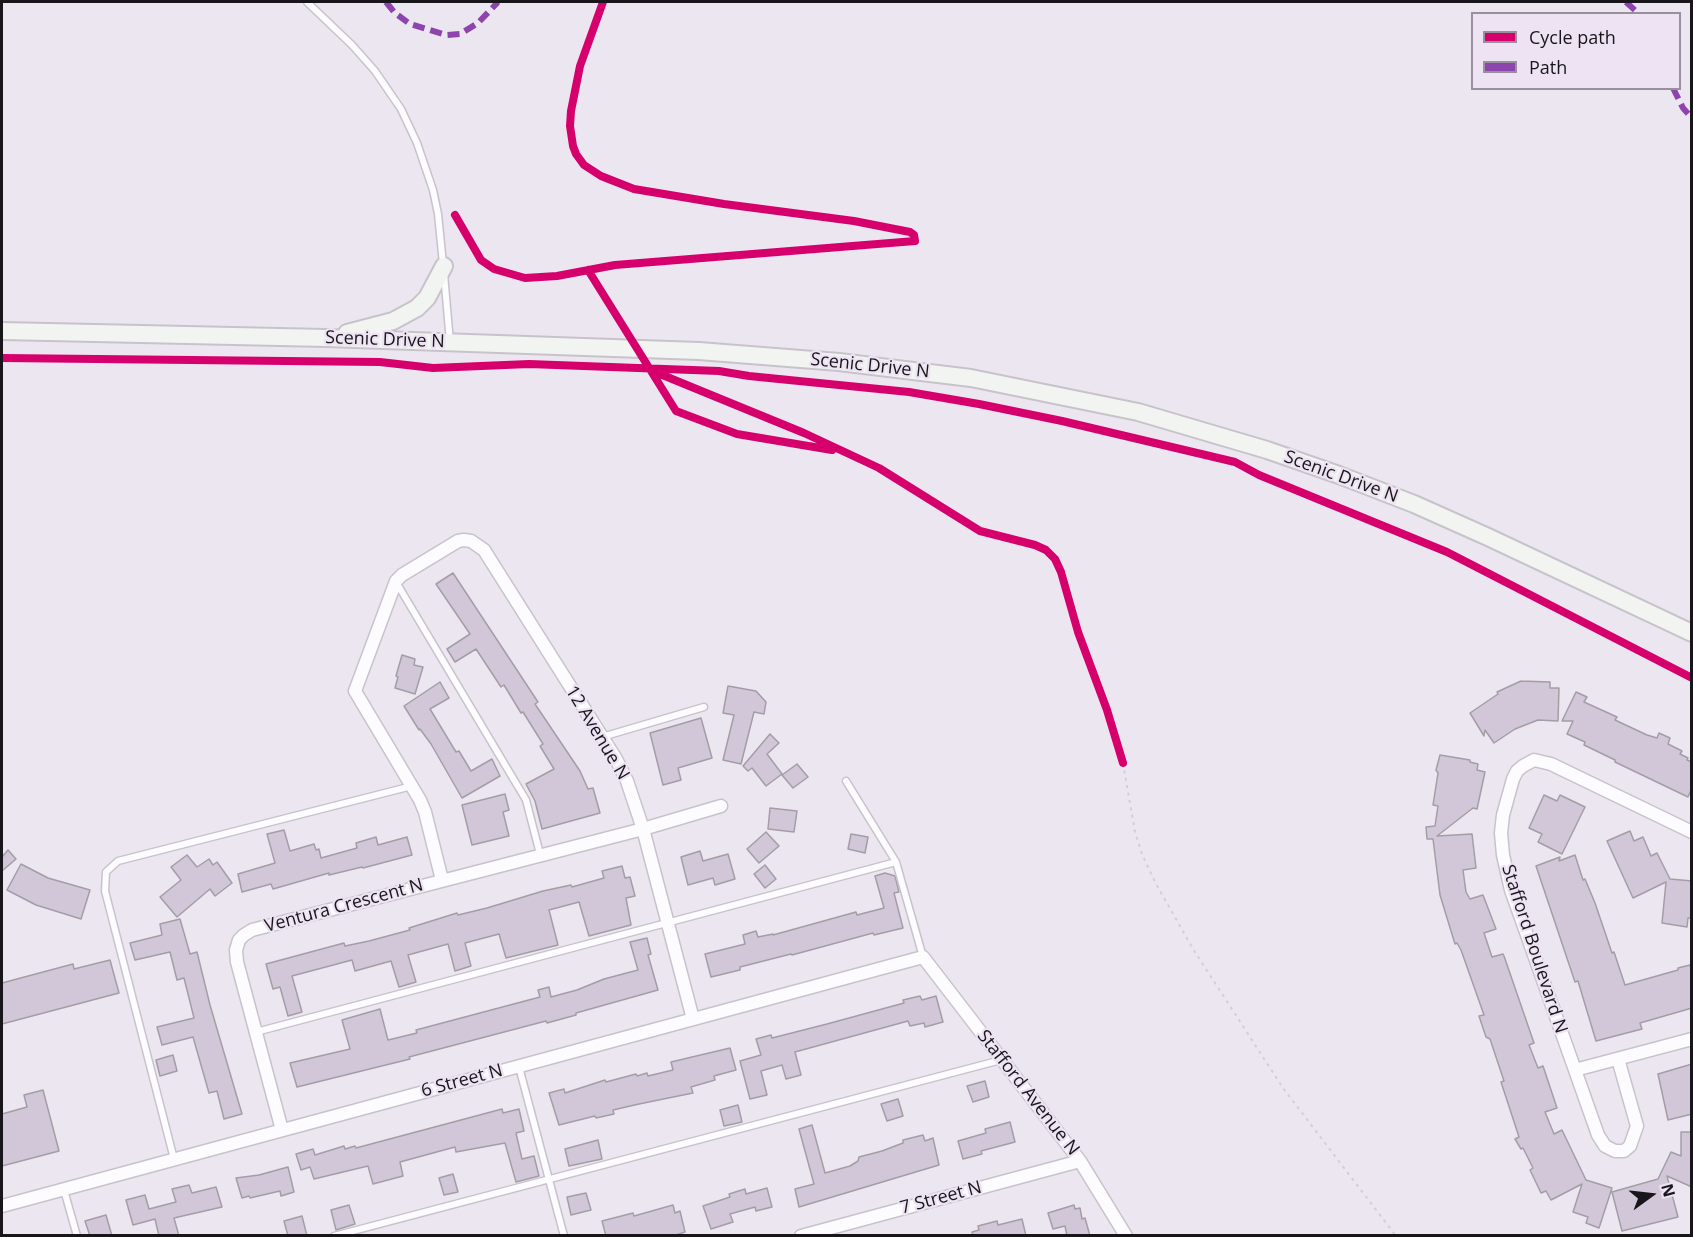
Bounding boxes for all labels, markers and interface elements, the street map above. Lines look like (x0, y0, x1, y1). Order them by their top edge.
legend (1471, 12, 1681, 90)
text: Cycle path (1529, 25, 1616, 49)
text: Path (1529, 55, 1567, 79)
street label: Scenic Drive N (325, 327, 445, 353)
street label: Scenic Drive N (809, 349, 931, 383)
street label: Scenic Drive N (1281, 446, 1401, 508)
street label: 12 Avenue N (560, 682, 634, 784)
street label: Stafford Boulevard N (1497, 862, 1571, 1036)
street label: Ventura Crescent N (262, 874, 426, 938)
street label: Stafford Avenue N (972, 1026, 1084, 1160)
street label: 6 Street N (419, 1060, 505, 1102)
north arrow (1621, 1165, 1681, 1225)
street label: 7 Street N (898, 1177, 984, 1219)
text: N (1656, 1181, 1681, 1199)

